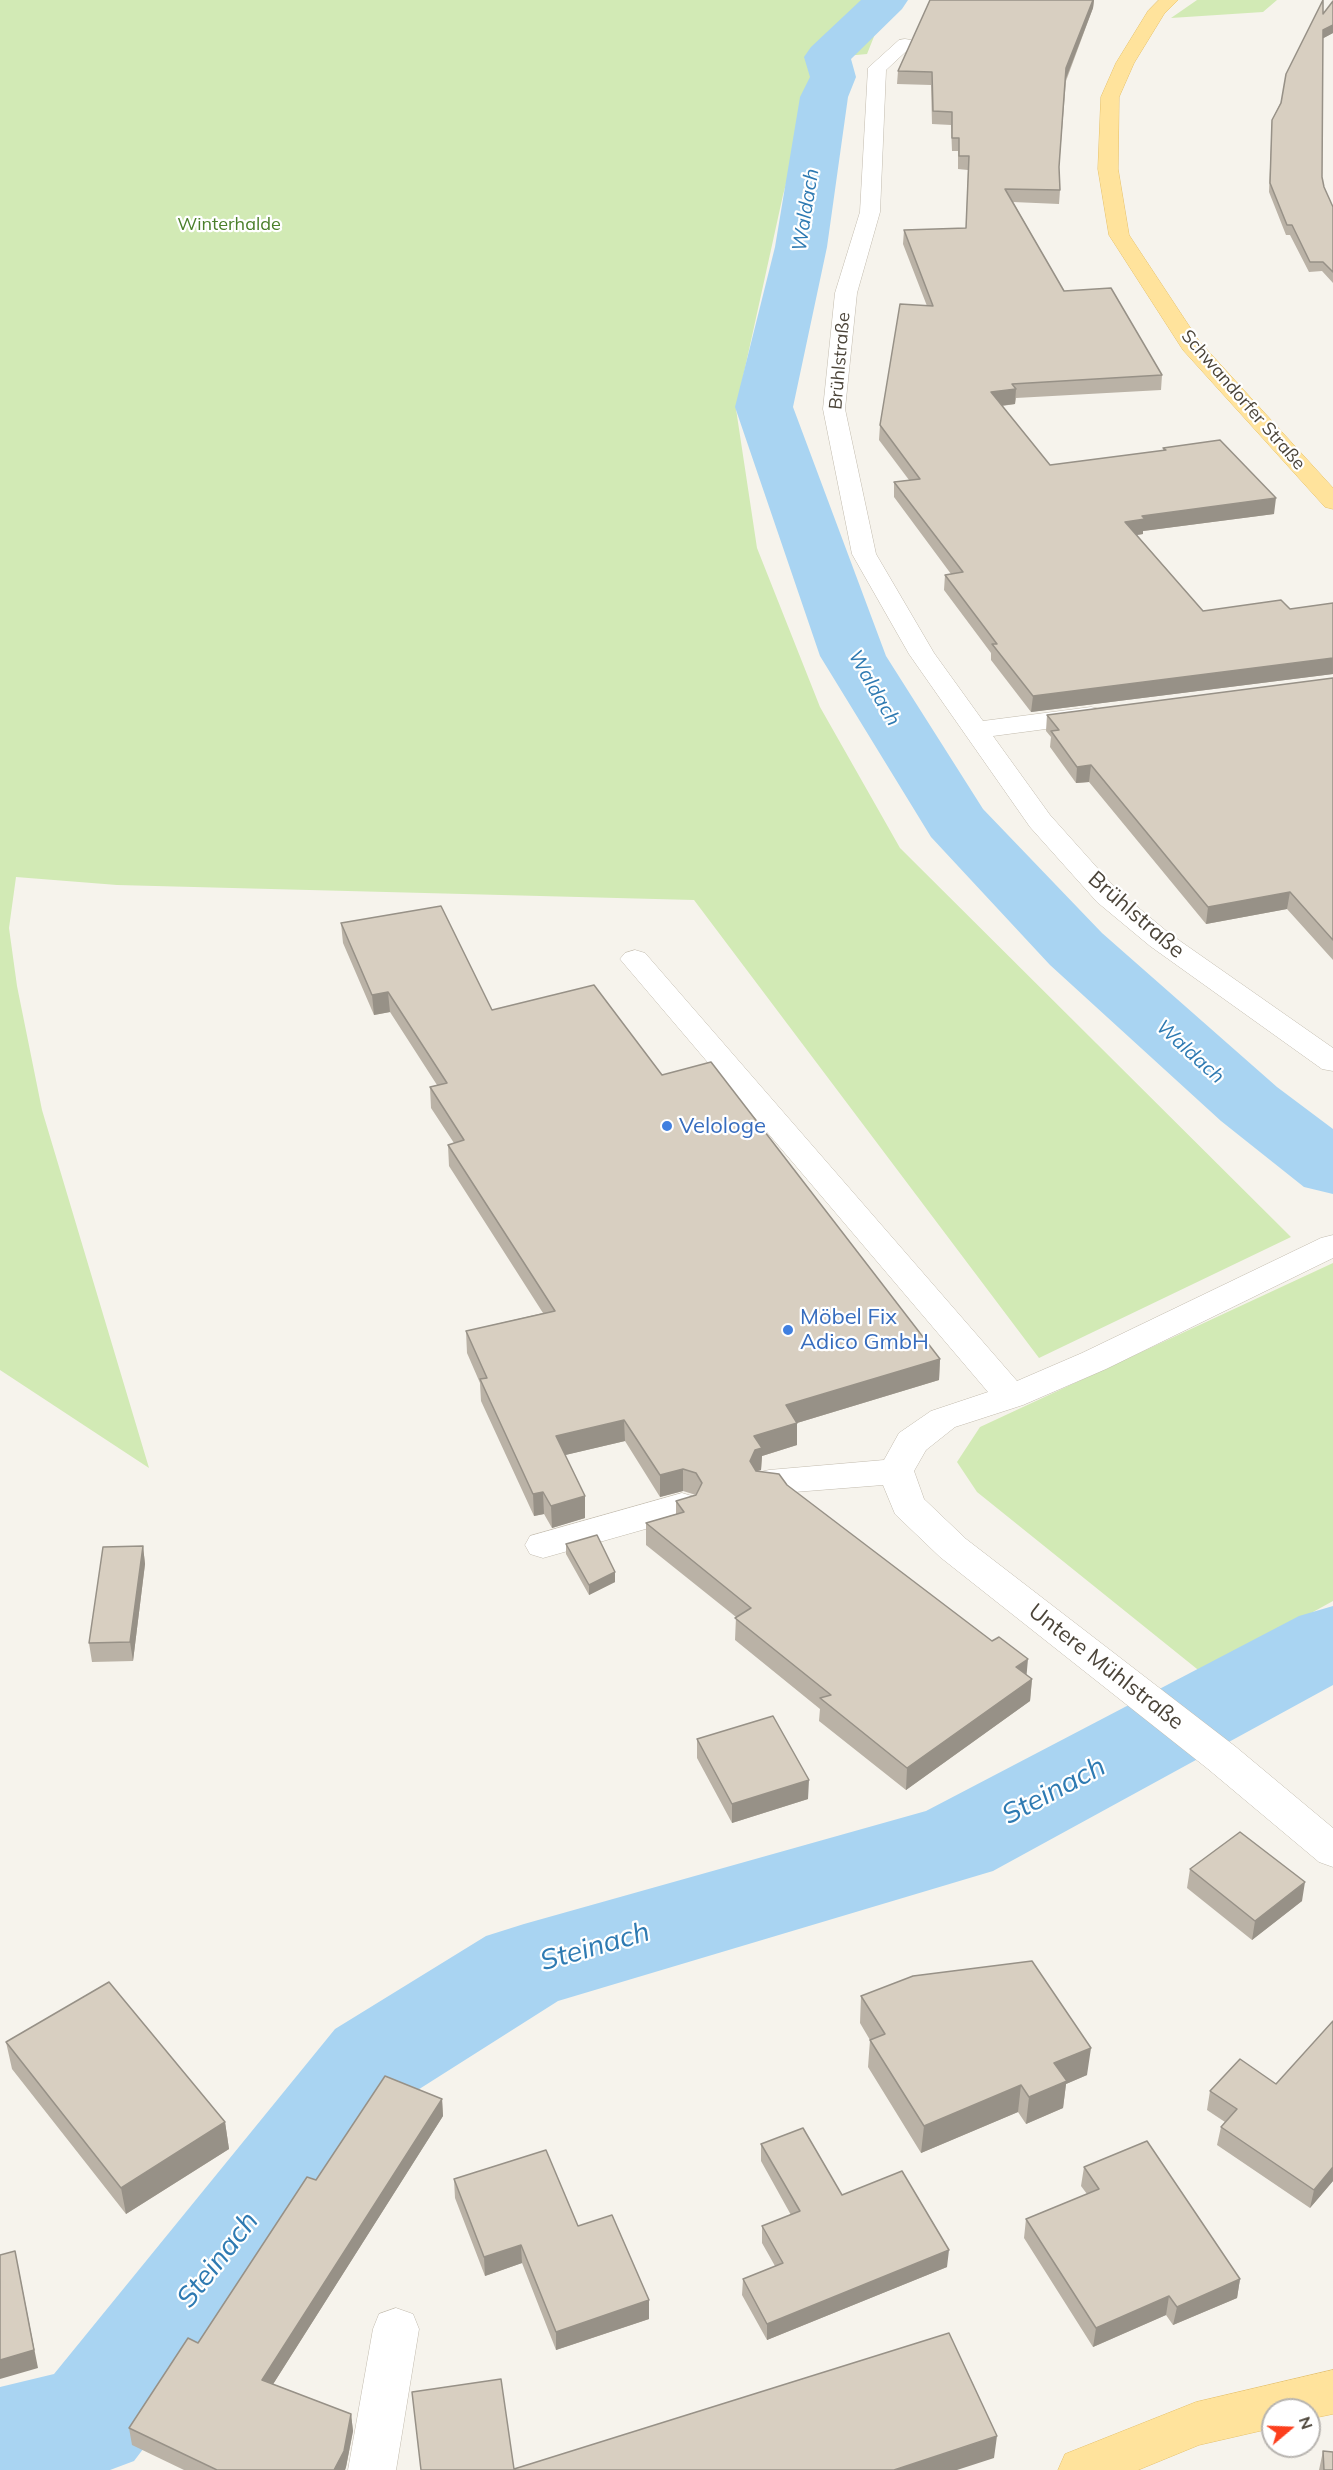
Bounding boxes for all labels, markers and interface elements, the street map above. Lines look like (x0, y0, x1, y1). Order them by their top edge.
water label: Waldach (788, 167, 824, 253)
park label: Winterhalde (177, 214, 281, 236)
street label: Brühlstraße (825, 311, 855, 411)
street label: Schwandorfer Straße (1176, 326, 1310, 474)
water label: Waldach (843, 646, 905, 730)
street label: Brühlstraße (1082, 866, 1190, 964)
water label: Waldach (1151, 1015, 1229, 1089)
place label: Velologe (679, 1113, 766, 1139)
marker: Velologe (660, 1119, 674, 1133)
place label: Möbel Fix Adico GmbH (800, 1304, 929, 1356)
marker: Möbel Fix Adico GmbH (781, 1323, 795, 1337)
street label: Untere Mühlstraße (1023, 1598, 1189, 1736)
water label: Steinach (996, 1750, 1112, 1832)
water label: Steinach (536, 1915, 654, 1979)
water label: Steinach (170, 2205, 266, 2315)
north arrow (1261, 2398, 1321, 2458)
text: N (1295, 2414, 1318, 2432)

